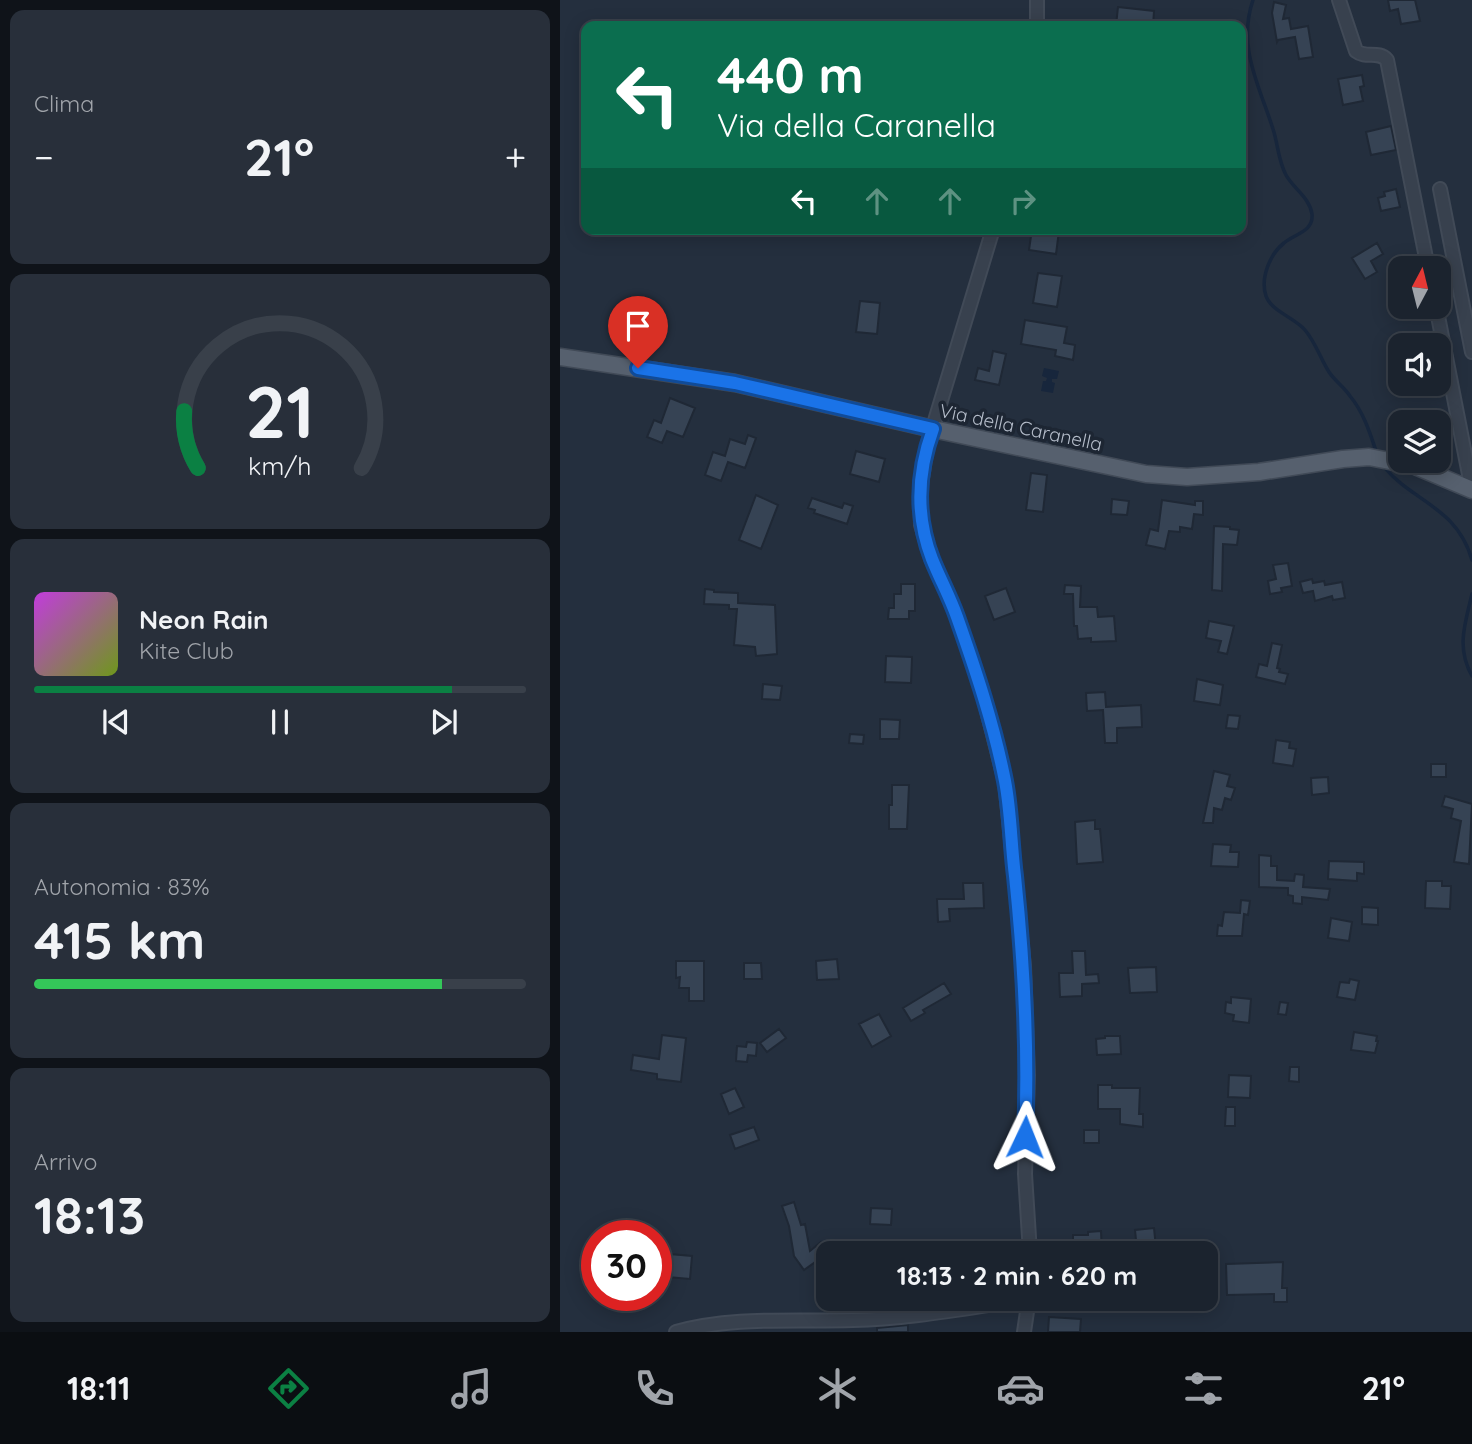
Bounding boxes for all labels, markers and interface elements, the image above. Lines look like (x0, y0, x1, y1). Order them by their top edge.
text: 440 m (717, 44, 864, 105)
icon: left (602, 49, 693, 140)
text: Clima (34, 89, 94, 118)
text: Via della Caranella (717, 105, 996, 145)
text: 21° (244, 124, 314, 189)
text: − (34, 133, 54, 181)
text: + (505, 133, 526, 181)
icon: left (785, 182, 823, 220)
icon: ahead (858, 182, 896, 220)
icon: ahead (931, 182, 969, 220)
icon: right (1004, 182, 1042, 220)
north arrow (1388, 256, 1451, 318)
map controls (1388, 256, 1451, 473)
pin (608, 296, 668, 368)
icon: arrive (619, 307, 657, 345)
button: sound (1388, 333, 1451, 396)
text: 21 (245, 365, 315, 456)
street label: Via della Caranella (938, 398, 1104, 456)
button: layers (1388, 410, 1451, 473)
text: km/h (248, 449, 312, 480)
text: Neon Rain (139, 603, 268, 636)
text: Kite Club (139, 636, 234, 665)
icon: previous (97, 703, 135, 741)
icon: pause (261, 703, 299, 741)
icon: next (425, 703, 463, 741)
text: Autonomia · 83% (34, 872, 210, 901)
text: 415 km (34, 907, 205, 972)
position arrow (988, 1100, 1062, 1174)
text: Arrivo (34, 1147, 97, 1176)
text: 18:13 (34, 1182, 145, 1247)
speed limit sign: 30 (581, 1220, 672, 1311)
text: 18:13 · 2 min · 620 m (897, 1259, 1137, 1292)
icon: directions (264, 1364, 313, 1413)
icon: music (447, 1364, 496, 1413)
icon: phone (630, 1364, 679, 1413)
icon: climate (813, 1364, 862, 1413)
icon: car (996, 1364, 1045, 1413)
icon: filters (1179, 1364, 1228, 1413)
text: 18:11 (67, 1368, 131, 1408)
text: 21° (1362, 1368, 1405, 1408)

